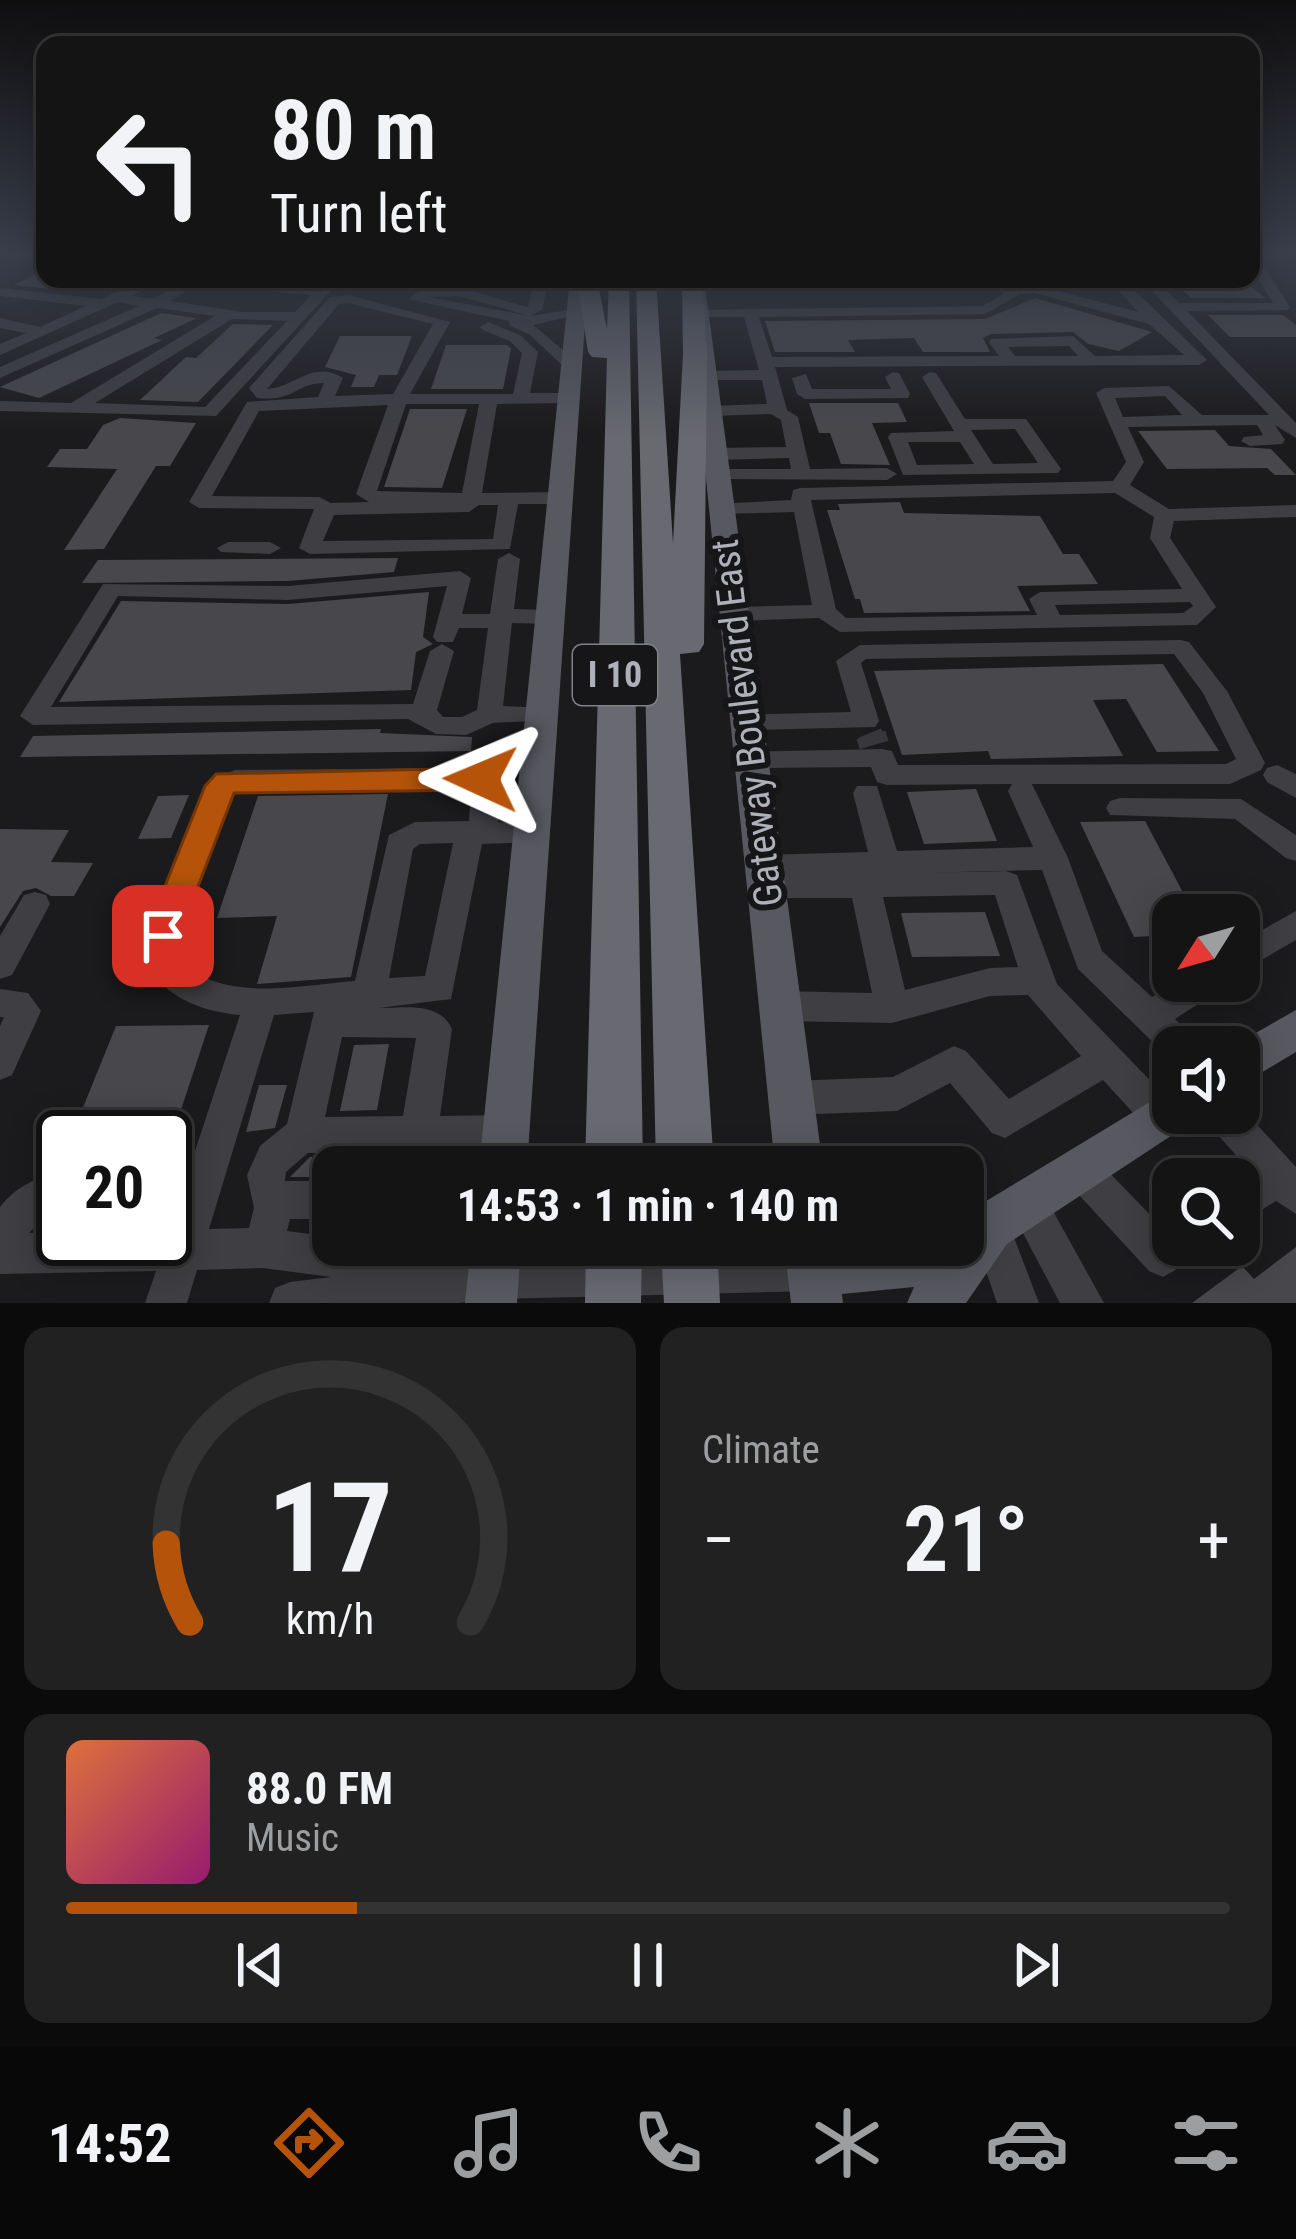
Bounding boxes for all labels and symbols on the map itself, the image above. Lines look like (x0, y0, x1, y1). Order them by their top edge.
street label: Gateway Boulevard East (702, 537, 792, 909)
road number: I 10 (573, 645, 657, 705)
position arrow (418, 716, 544, 842)
pin (112, 885, 214, 987)
north arrow (1152, 894, 1260, 1002)
speed limit sign: 20 (36, 1110, 192, 1266)

